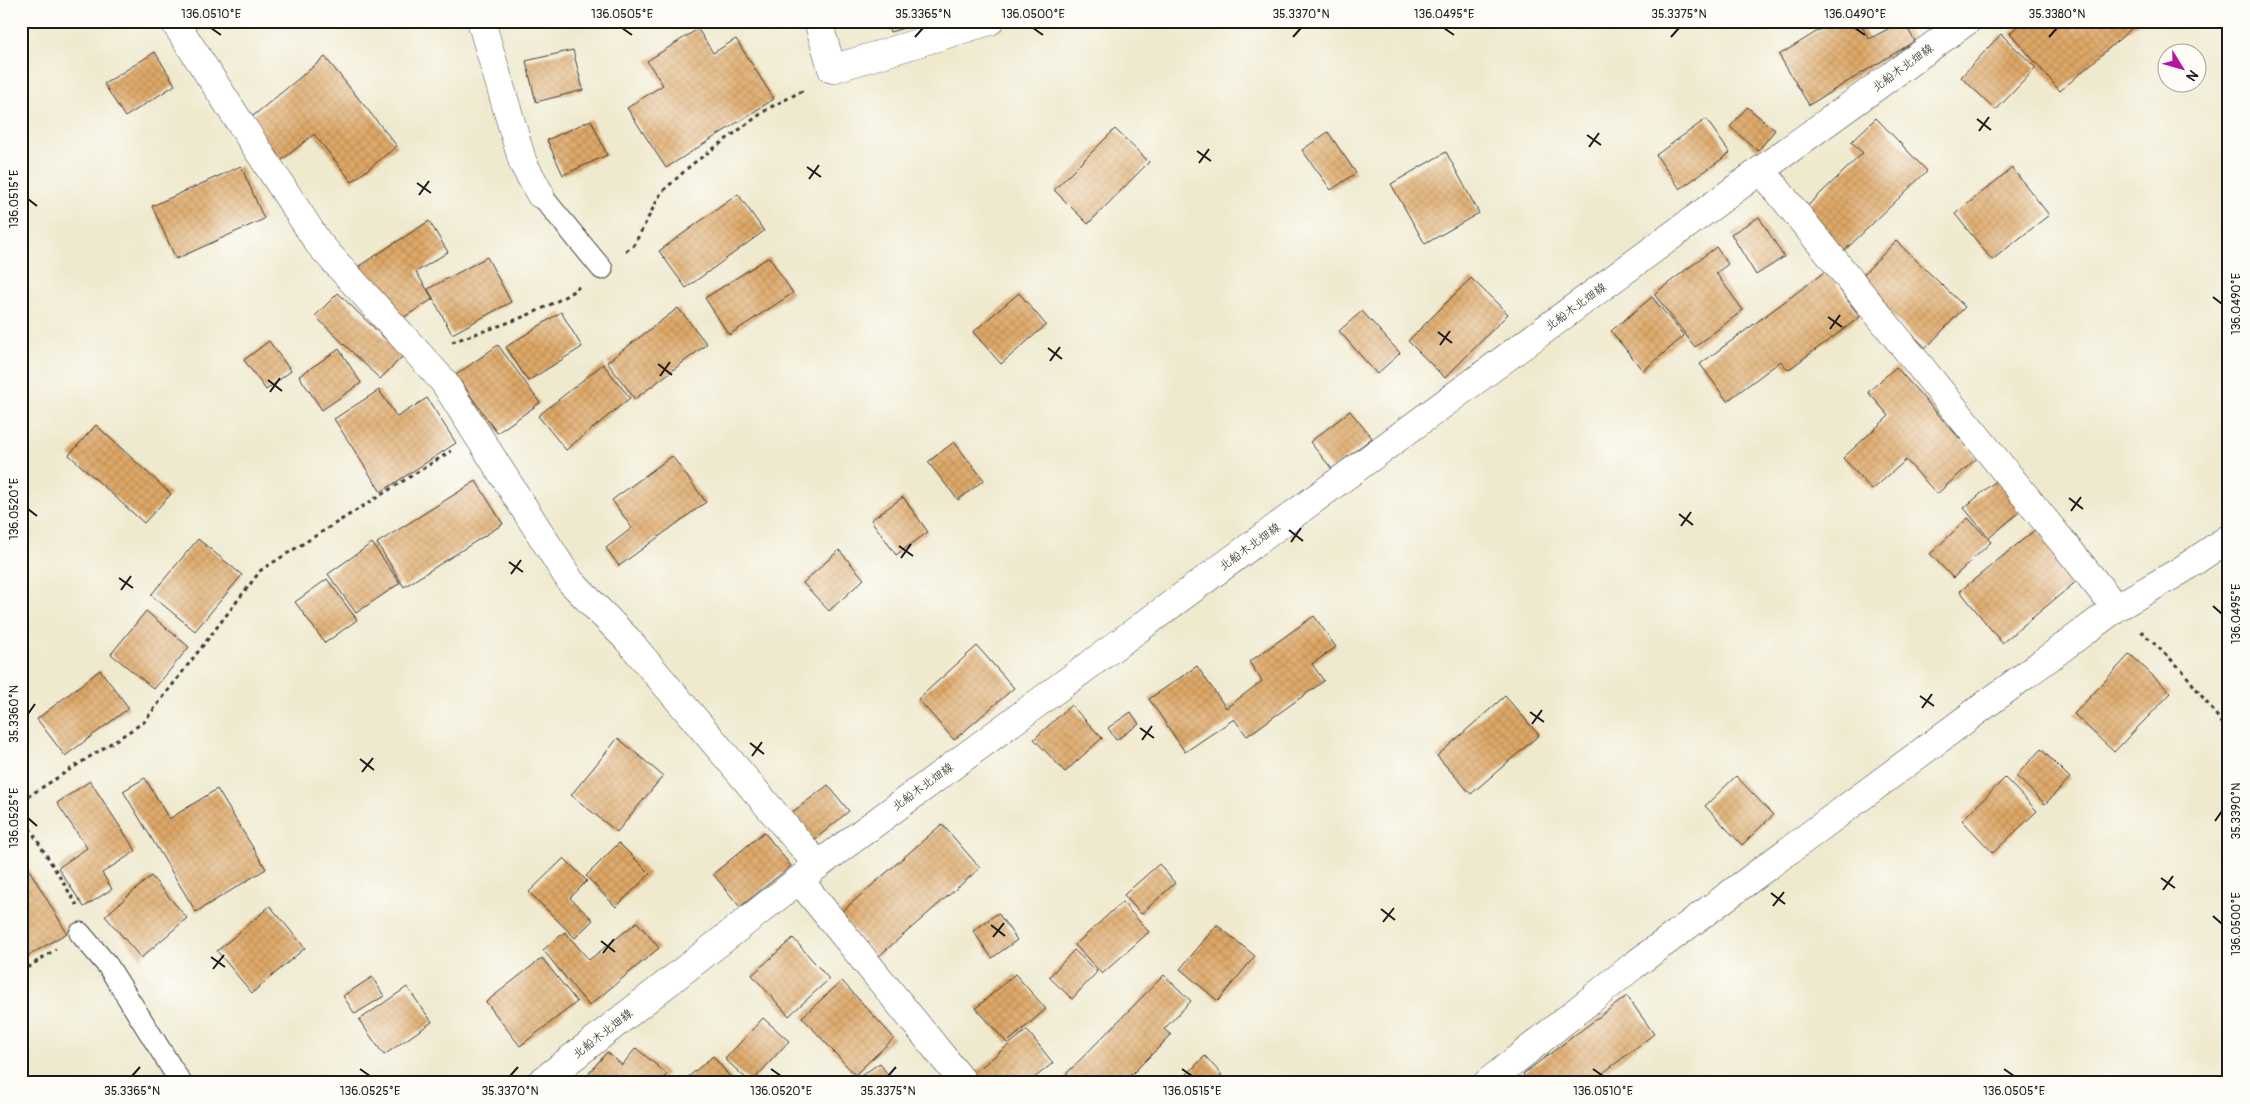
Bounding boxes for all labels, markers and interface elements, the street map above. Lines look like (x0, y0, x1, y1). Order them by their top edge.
text: 136.0510°E (181, 7, 241, 22)
text: 136.0505°E (591, 7, 653, 22)
text: 35.3365°N (895, 7, 951, 22)
text: 136.0500°E (1001, 7, 1065, 22)
text: 35.3370°N (1272, 7, 1330, 22)
text: 136.0495°E (1414, 7, 1474, 22)
text: 35.3375°N (1651, 7, 1707, 22)
text: 136.0490°E (1824, 7, 1886, 22)
text: 35.3380°N (2029, 7, 2085, 22)
street label: 北船木北畑線 (1869, 41, 1937, 95)
north arrow (2158, 42, 2208, 92)
text: N (2182, 67, 2202, 84)
text: 136.0515°E (7, 170, 22, 228)
text: 136.0490°E (2229, 273, 2244, 335)
street label: 北船木北畑線 (1542, 280, 1610, 334)
text: 136.0520°E (7, 478, 22, 540)
street label: 北船木北畑線 (1216, 520, 1284, 574)
text: 136.0495°E (2229, 584, 2244, 644)
text: 35.3360°N (7, 685, 22, 743)
street label: 北船木北畑線 (889, 760, 957, 814)
text: 35.3390°N (2229, 783, 2244, 839)
text: 136.0525°E (7, 788, 22, 848)
text: 136.0500°E (2229, 892, 2244, 956)
street label: 北船木北畑線 (570, 1006, 636, 1062)
text: 35.3365°N (104, 1084, 160, 1099)
text: 136.0525°E (340, 1084, 400, 1099)
text: 35.3370°N (481, 1084, 539, 1099)
text: 136.0520°E (750, 1084, 812, 1099)
text: 35.3375°N (860, 1084, 916, 1099)
text: 136.0515°E (1163, 1084, 1221, 1099)
text: 136.0510°E (1573, 1084, 1633, 1099)
text: 136.0505°E (1983, 1084, 2045, 1099)

